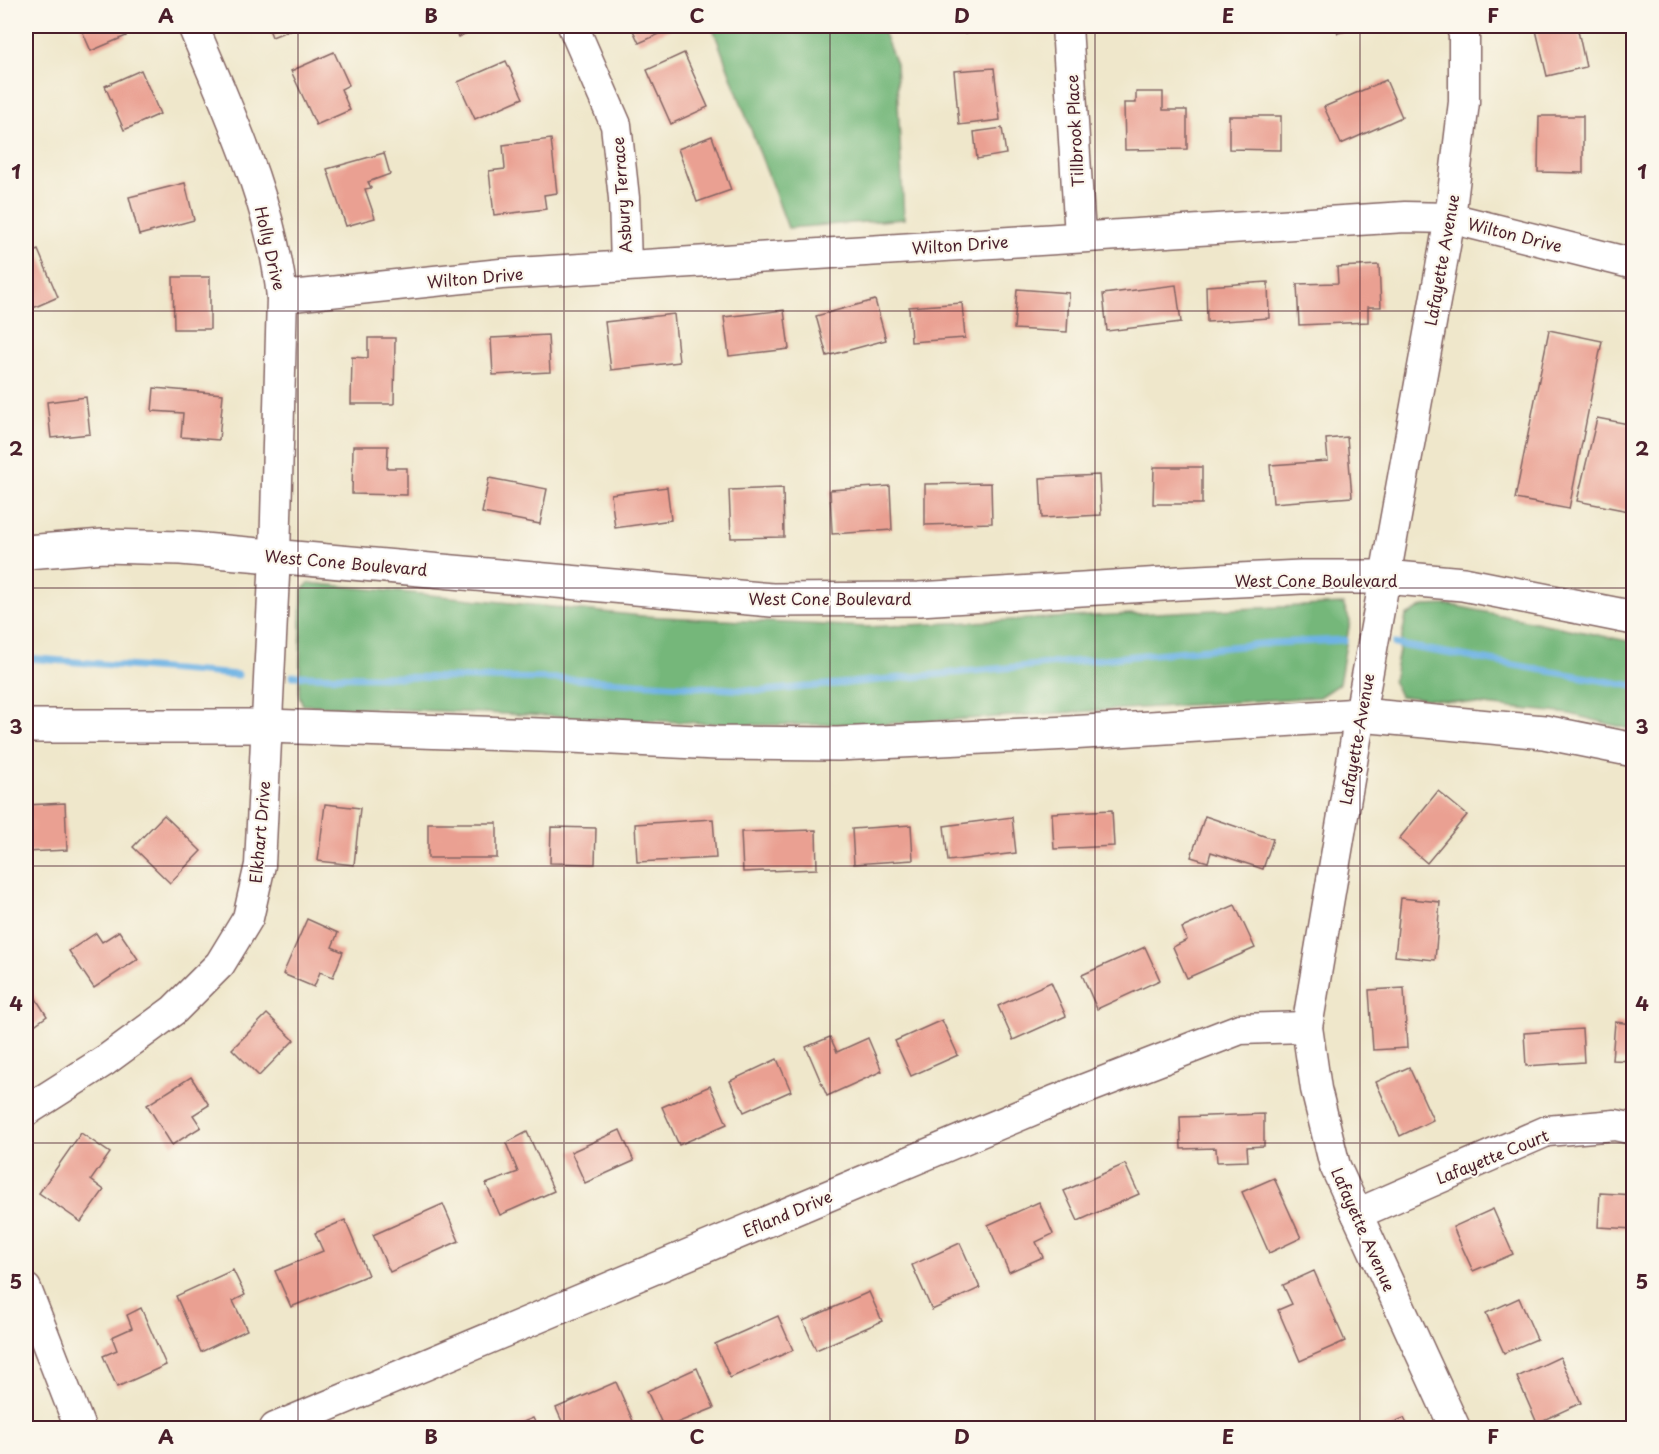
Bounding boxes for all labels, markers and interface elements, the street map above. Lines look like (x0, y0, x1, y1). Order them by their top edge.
text: A (158, 0, 174, 30)
text: B (424, 0, 438, 30)
text: C (689, 0, 705, 30)
text: D (954, 0, 970, 30)
text: E (1222, 0, 1234, 30)
text: F (1487, 0, 1499, 30)
street label: Tillbrook Place (1059, 74, 1089, 188)
street label: Asbury Terrace (605, 136, 637, 254)
text: 1 (11, 156, 21, 186)
text: 1 (1637, 156, 1647, 186)
street label: Lafayette Avenue (1418, 192, 1464, 328)
street label: Holly Drive (250, 204, 292, 292)
street label: Wilton Drive (1465, 211, 1565, 257)
street label: Wilton Drive (911, 229, 1009, 259)
street label: Wilton Drive (426, 261, 524, 293)
text: 2 (9, 433, 23, 463)
text: 2 (1635, 433, 1649, 463)
street label: West Cone Boulevard (264, 543, 429, 581)
street label: West Cone Boulevard (1234, 568, 1398, 592)
street label: West Cone Boulevard (748, 586, 912, 610)
street label: Lafayette Avenue (1333, 671, 1379, 807)
text: 3 (9, 711, 23, 741)
text: 3 (1635, 711, 1649, 741)
street label: Elkhart Drive (243, 780, 275, 884)
text: 4 (9, 988, 23, 1018)
text: 4 (1635, 988, 1649, 1018)
street label: Lafayette Court (1432, 1122, 1552, 1190)
street label: Lafayette Avenue (1326, 1163, 1402, 1295)
street label: Efland Drive (739, 1183, 835, 1243)
text: 5 (10, 1266, 22, 1296)
text: 5 (1636, 1266, 1648, 1296)
text: A (158, 1421, 174, 1451)
text: B (424, 1421, 438, 1451)
text: C (689, 1421, 705, 1451)
text: D (954, 1421, 970, 1451)
text: E (1222, 1421, 1234, 1451)
text: F (1487, 1421, 1499, 1451)

